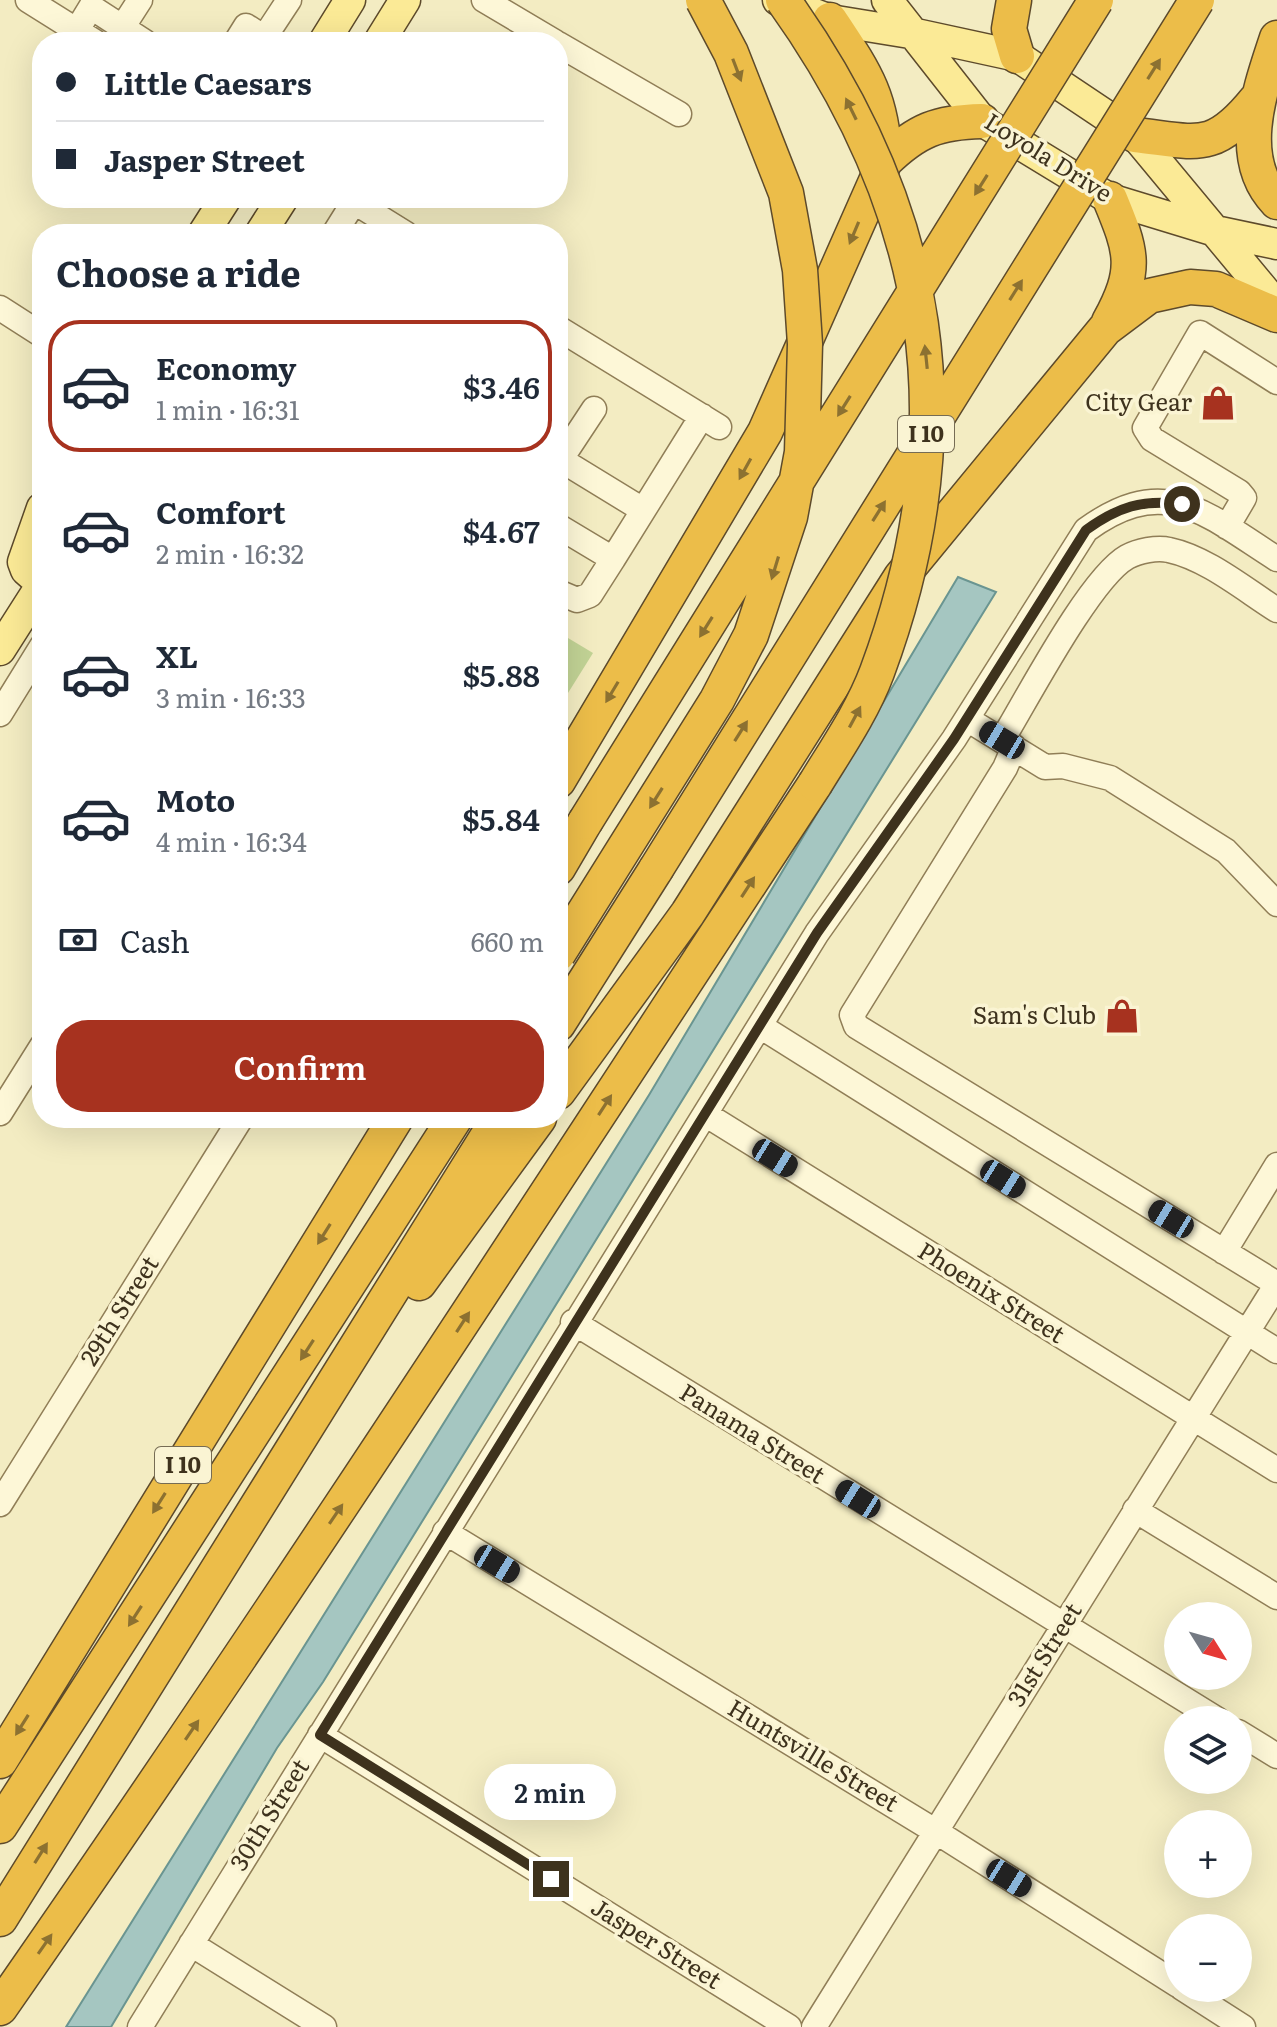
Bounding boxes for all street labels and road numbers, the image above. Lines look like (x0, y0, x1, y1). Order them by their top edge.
street label: Loyola Drive (979, 103, 1120, 209)
road number: I 10 (898, 416, 954, 452)
street label: Phoenix Street (912, 1232, 1073, 1350)
street label: 29th Street (70, 1248, 166, 1371)
street label: Panama Street (674, 1373, 833, 1491)
road number: I 10 (155, 1447, 211, 1483)
street label: 31st Street (997, 1595, 1089, 1712)
street label: Huntsville Street (722, 1689, 907, 1819)
street label: 30th Street (220, 1751, 316, 1876)
street label: Jasper Street (585, 1888, 730, 1996)

